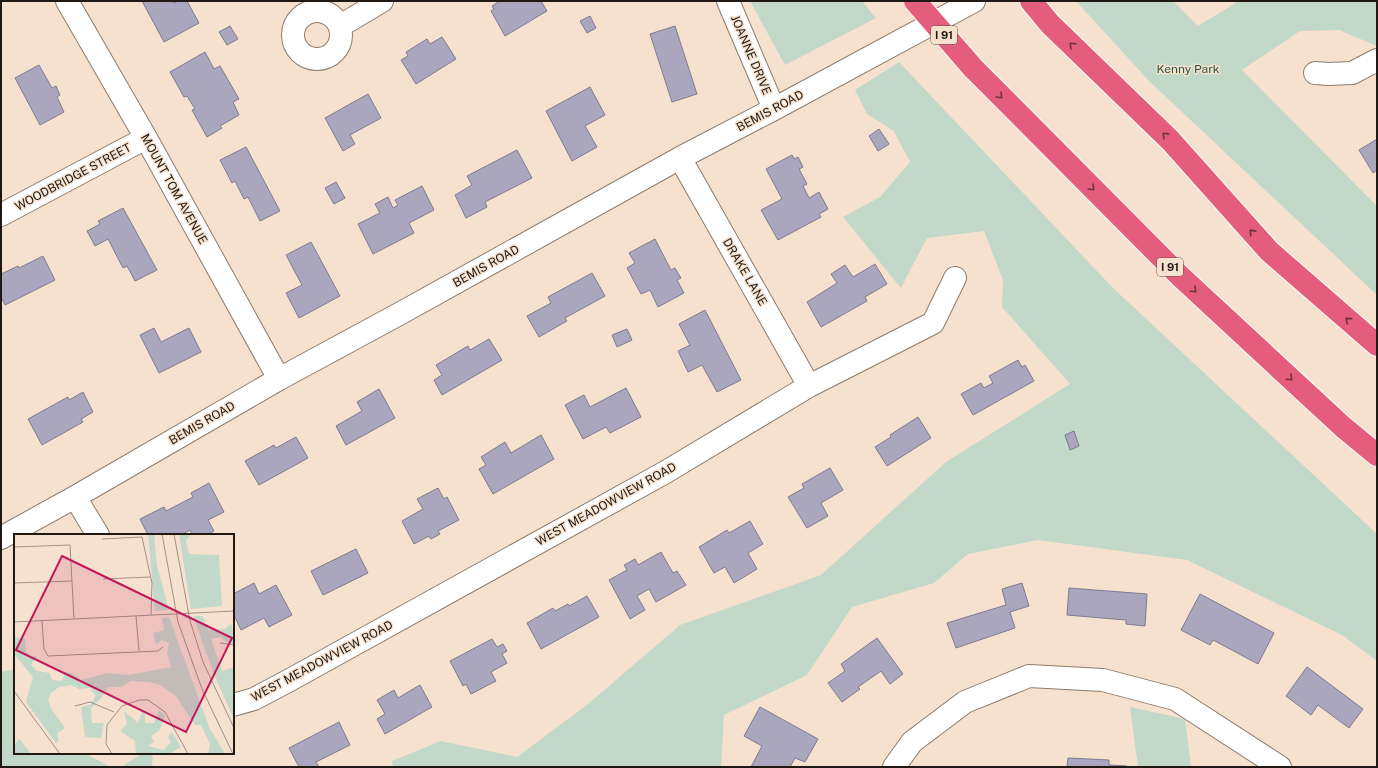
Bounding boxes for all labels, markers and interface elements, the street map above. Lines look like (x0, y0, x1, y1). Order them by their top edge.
street label: JOANNE DRIVE (728, 13, 774, 97)
road number: I 91 (931, 26, 957, 44)
one-way arrow (1069, 42, 1077, 50)
park label: Kenny Park (1156, 62, 1220, 76)
street label: BEMIS ROAD (734, 87, 806, 135)
one-way arrow (995, 91, 1003, 99)
street label: MOUNT TOM AVENUE (138, 131, 210, 247)
one-way arrow (1162, 132, 1170, 140)
street label: WOODBRIDGE STREET (12, 140, 134, 214)
one-way arrow (1087, 183, 1095, 191)
one-way arrow (1249, 229, 1257, 237)
street label: DRAKE LANE (720, 236, 770, 308)
street label: BEMIS ROAD (450, 242, 522, 290)
road number: I 91 (1157, 258, 1183, 276)
one-way arrow (1190, 285, 1197, 292)
one-way arrow (1345, 317, 1352, 324)
one-way arrow (1285, 373, 1293, 381)
street label: BEMIS ROAD (167, 398, 237, 448)
street label: WEST MEADOWVIEW ROAD (533, 459, 679, 549)
inset map (14, 534, 234, 754)
street label: WEST MEADOWVIEW ROAD (249, 618, 395, 704)

